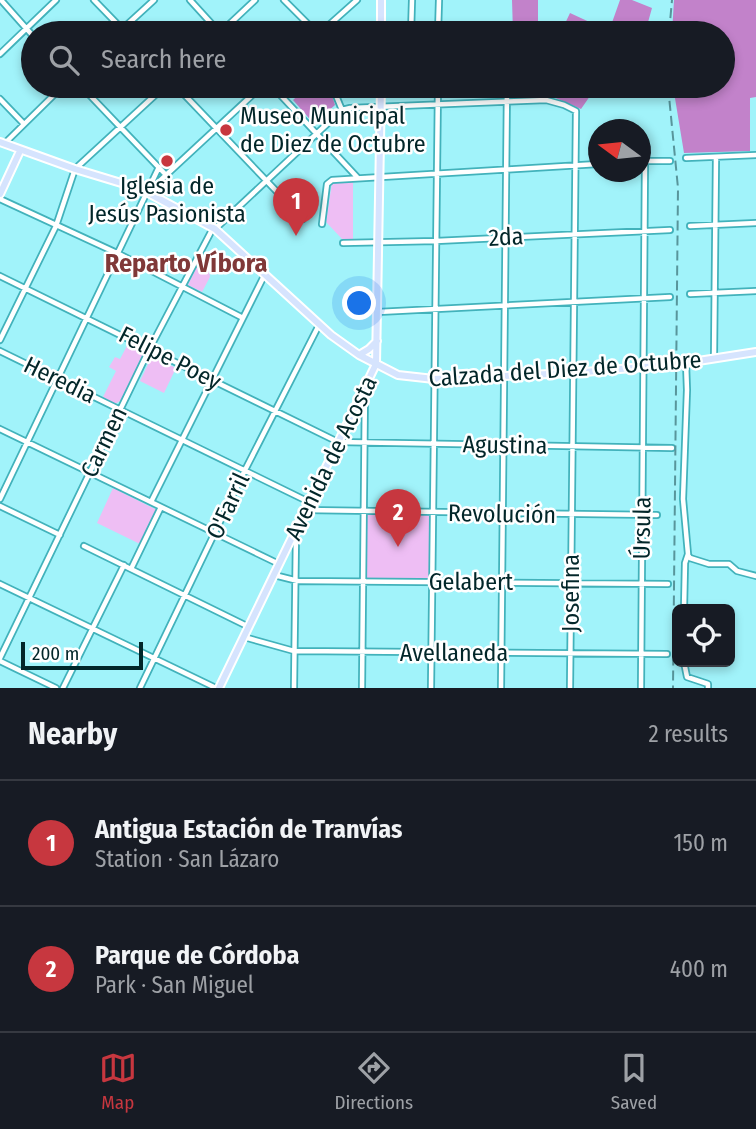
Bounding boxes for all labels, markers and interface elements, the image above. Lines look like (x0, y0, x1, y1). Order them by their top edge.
search box (21, 21, 735, 98)
icon: search (45, 41, 83, 79)
text: Search here (101, 44, 226, 75)
place label: Museo Municipal de Diez de Octubre (240, 102, 426, 158)
north arrow (588, 119, 651, 182)
marker: Museo Municipal de Diez de Octubre (218, 122, 234, 138)
marker: Iglesia de Jesús Pasionista (159, 153, 175, 169)
place label: Iglesia de Jesús Pasionista (88, 172, 246, 228)
pin: 1 (273, 178, 319, 236)
street label: 2da (488, 222, 524, 252)
district label: Reparto Víbora (105, 248, 267, 279)
your location (342, 286, 376, 320)
street label: Felipe Poey (114, 320, 226, 396)
street label: Calzada del Diez de Octubre (428, 346, 702, 392)
street label: Heredia (19, 351, 101, 409)
street label: Avenida de Acosta (279, 371, 383, 545)
street label: Carmen (75, 402, 133, 482)
street label: Agustina (462, 430, 548, 460)
street label: O'Farril (201, 468, 255, 544)
pin: 2 (375, 489, 421, 547)
street label: Úrsula (626, 496, 657, 560)
street label: Revolución (448, 499, 556, 529)
street label: Josefina (557, 554, 585, 632)
street label: Gelabert (429, 568, 513, 596)
map controls (672, 604, 735, 667)
button: locate (672, 604, 735, 667)
scale bar (21, 639, 144, 671)
street label: Avellaneda (400, 639, 508, 667)
text: 200 m (32, 642, 79, 665)
text: Nearby (28, 716, 117, 752)
text: 2 results (648, 720, 728, 748)
text: Antigua Estación de Tranvías (95, 814, 403, 845)
text: 1 (46, 829, 56, 857)
text: 150 m (673, 829, 728, 857)
text: Station · San Lázaro (95, 845, 279, 873)
text: Parque de Córdoba (95, 940, 299, 971)
text: 2 (46, 955, 56, 983)
text: 400 m (670, 955, 728, 983)
text: Park · San Miguel (95, 971, 254, 999)
tab: Map (99, 1049, 137, 1114)
tab: Directions (335, 1049, 413, 1114)
tab: Saved (611, 1049, 657, 1114)

